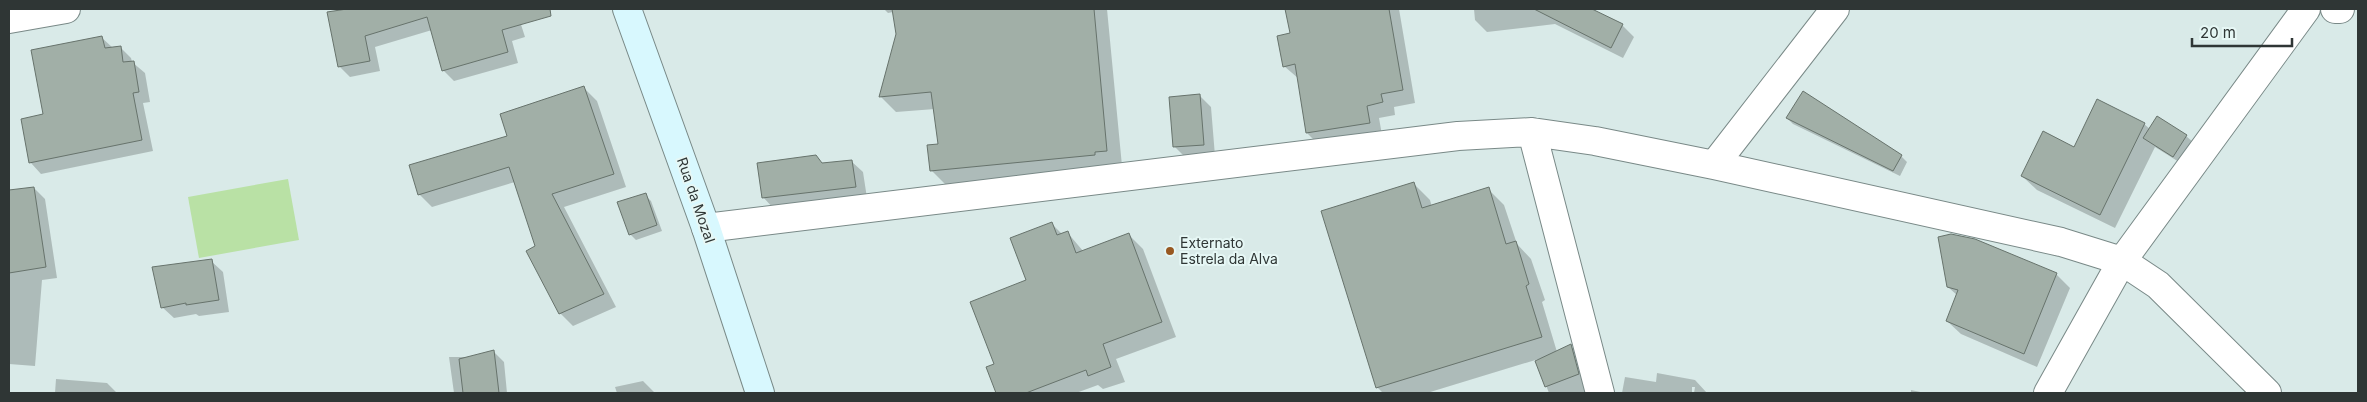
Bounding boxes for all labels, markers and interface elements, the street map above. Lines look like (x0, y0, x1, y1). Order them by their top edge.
scale bar (2192, 15, 2292, 47)
text: 20 m (2200, 23, 2236, 42)
street label: Rua da Mozal (674, 155, 719, 245)
place label: Externato Estrela da Alva (1180, 234, 1278, 267)
marker: Externato Estrela da Alva (1164, 245, 1176, 257)

